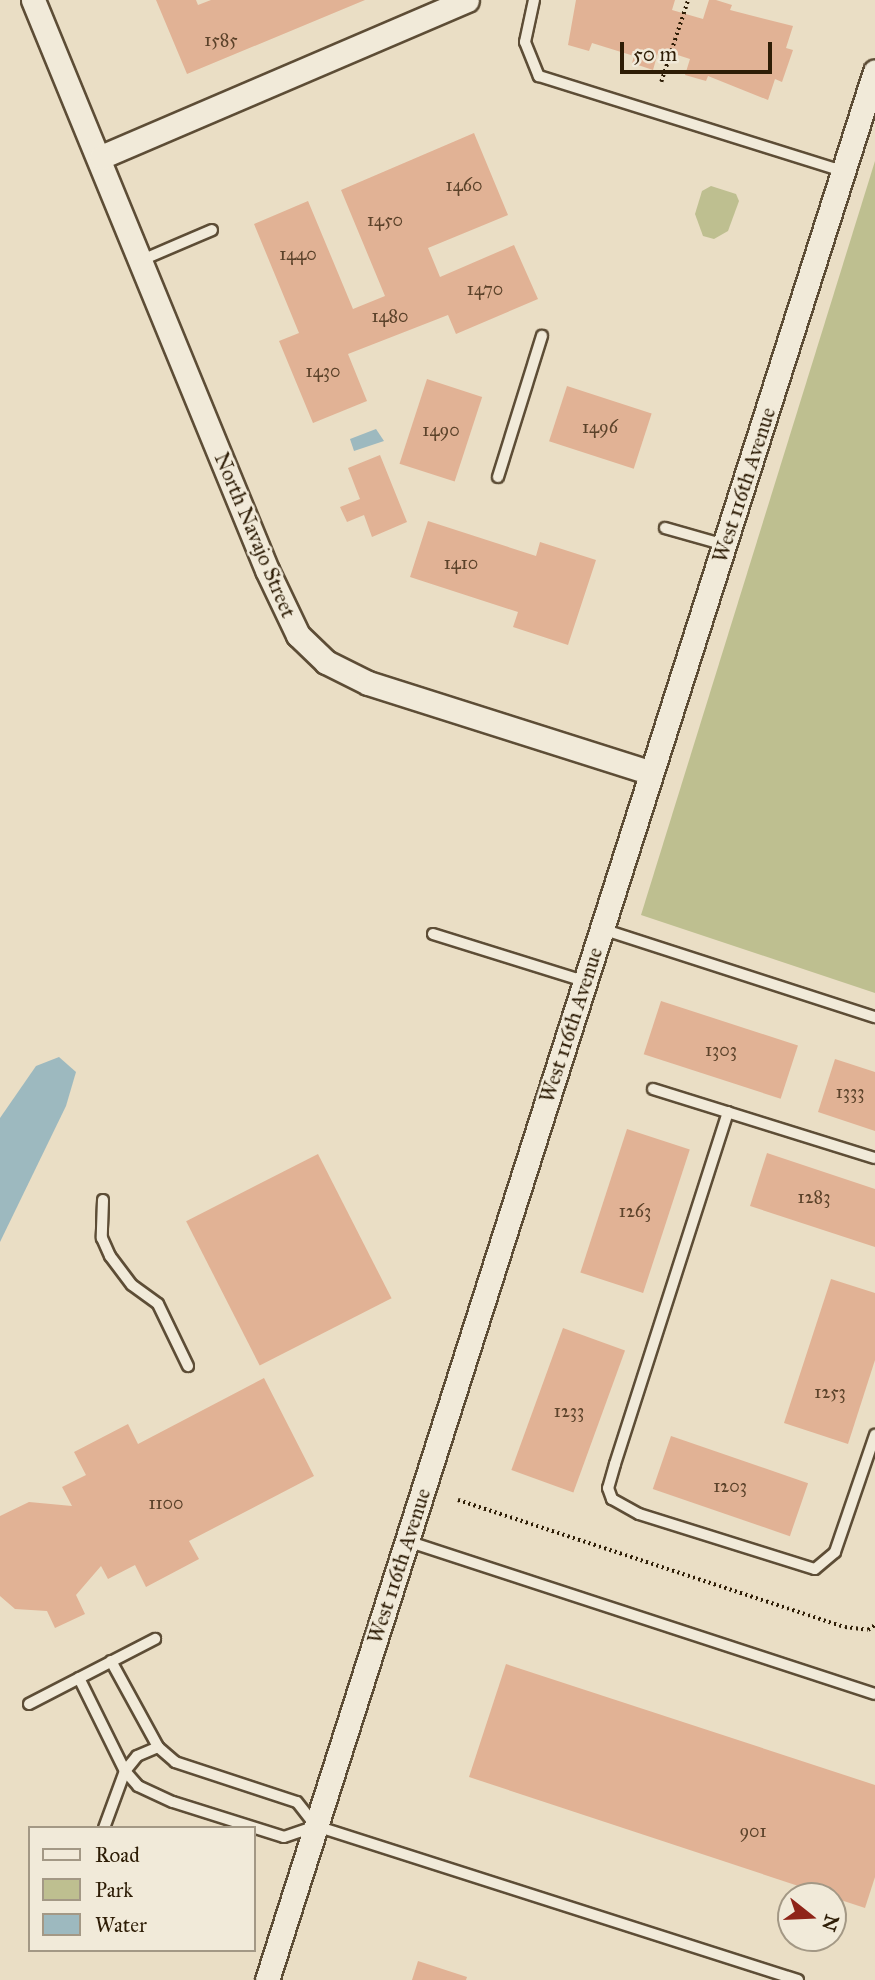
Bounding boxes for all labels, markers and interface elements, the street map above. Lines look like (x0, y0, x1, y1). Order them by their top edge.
scale bar (623, 28, 775, 72)
house number: 1585 (204, 29, 238, 51)
text: 50 m (633, 41, 677, 67)
house number: 1460 (446, 174, 482, 196)
house number: 1450 (367, 209, 403, 231)
house number: 1440 (279, 243, 317, 265)
house number: 1470 (467, 278, 503, 300)
house number: 1480 (371, 305, 409, 327)
house number: 1430 (306, 360, 340, 382)
street label: West 116th Avenue (707, 404, 781, 566)
house number: 1496 (582, 416, 618, 438)
house number: 1490 (422, 419, 460, 441)
street label: North Navajo Street (209, 449, 301, 621)
house number: 1410 (444, 552, 478, 574)
street label: West 116th Avenue (534, 944, 608, 1106)
house number: 1303 (705, 1039, 737, 1061)
house number: 1333 (836, 1081, 864, 1103)
house number: 1283 (798, 1186, 830, 1208)
house number: 1263 (619, 1200, 651, 1222)
house number: 1253 (814, 1381, 846, 1403)
house number: 1233 (554, 1400, 584, 1422)
house number: 1203 (713, 1475, 747, 1497)
street label: West 116th Avenue (362, 1485, 436, 1647)
house number: 1100 (148, 1492, 184, 1514)
house number: 901 (739, 1820, 767, 1842)
legend (28, 1826, 256, 1952)
text: Road (95, 1842, 140, 1868)
text: Park (95, 1877, 133, 1903)
north arrow (777, 1882, 847, 1952)
text: Water (95, 1912, 147, 1938)
text: N (817, 1912, 844, 1934)

